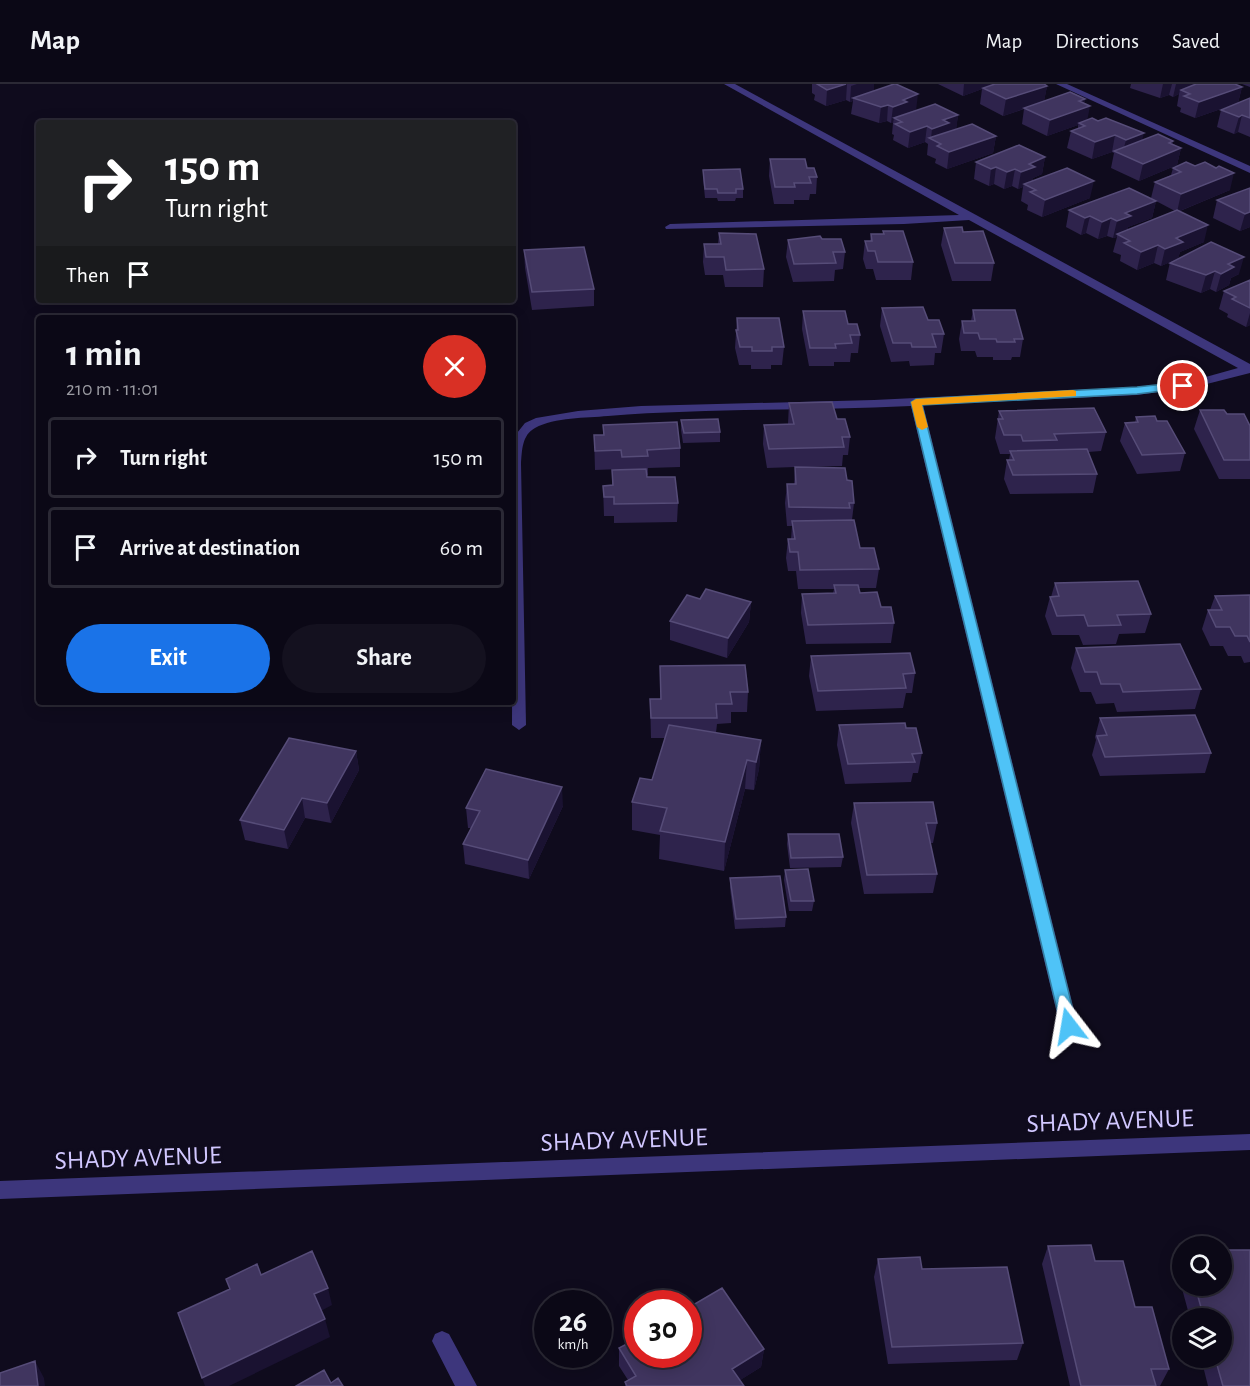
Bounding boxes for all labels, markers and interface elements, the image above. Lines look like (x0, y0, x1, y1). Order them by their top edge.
text: Map (30, 27, 80, 55)
text: Map (986, 31, 1022, 52)
text: Directions (1055, 31, 1139, 52)
text: Saved (1172, 31, 1220, 52)
icon: right (66, 144, 144, 222)
text: 150 m (165, 146, 260, 188)
text: Turn right (165, 195, 268, 222)
icon: arrive (122, 258, 155, 291)
text: Then (66, 264, 110, 286)
button: close (423, 335, 486, 398)
text: 1 min (66, 336, 142, 372)
pin (1157, 360, 1208, 411)
icon: arrive (1166, 369, 1199, 402)
text: 210 m · 11:01 (66, 379, 159, 399)
icon: right (69, 441, 102, 474)
text: Turn right (120, 447, 207, 469)
text: 150 m (433, 447, 483, 469)
icon: arrive (69, 531, 102, 564)
text: Arrive at destination (120, 537, 300, 559)
text: 60 m (440, 537, 483, 559)
button: Exit (66, 624, 270, 693)
button: Share (282, 624, 486, 693)
position arrow (1037, 994, 1101, 1058)
street label: SHADY AVENUE (1026, 1105, 1194, 1137)
street label: SHADY AVENUE (540, 1124, 708, 1156)
street label: SHADY AVENUE (54, 1142, 222, 1174)
map controls (1172, 1236, 1232, 1368)
button: search (1172, 1236, 1232, 1296)
speed limit sign: 30 (624, 1290, 702, 1368)
text: 26 (559, 1307, 587, 1337)
button: layers (1172, 1308, 1232, 1368)
text: km/h (558, 1337, 588, 1352)

